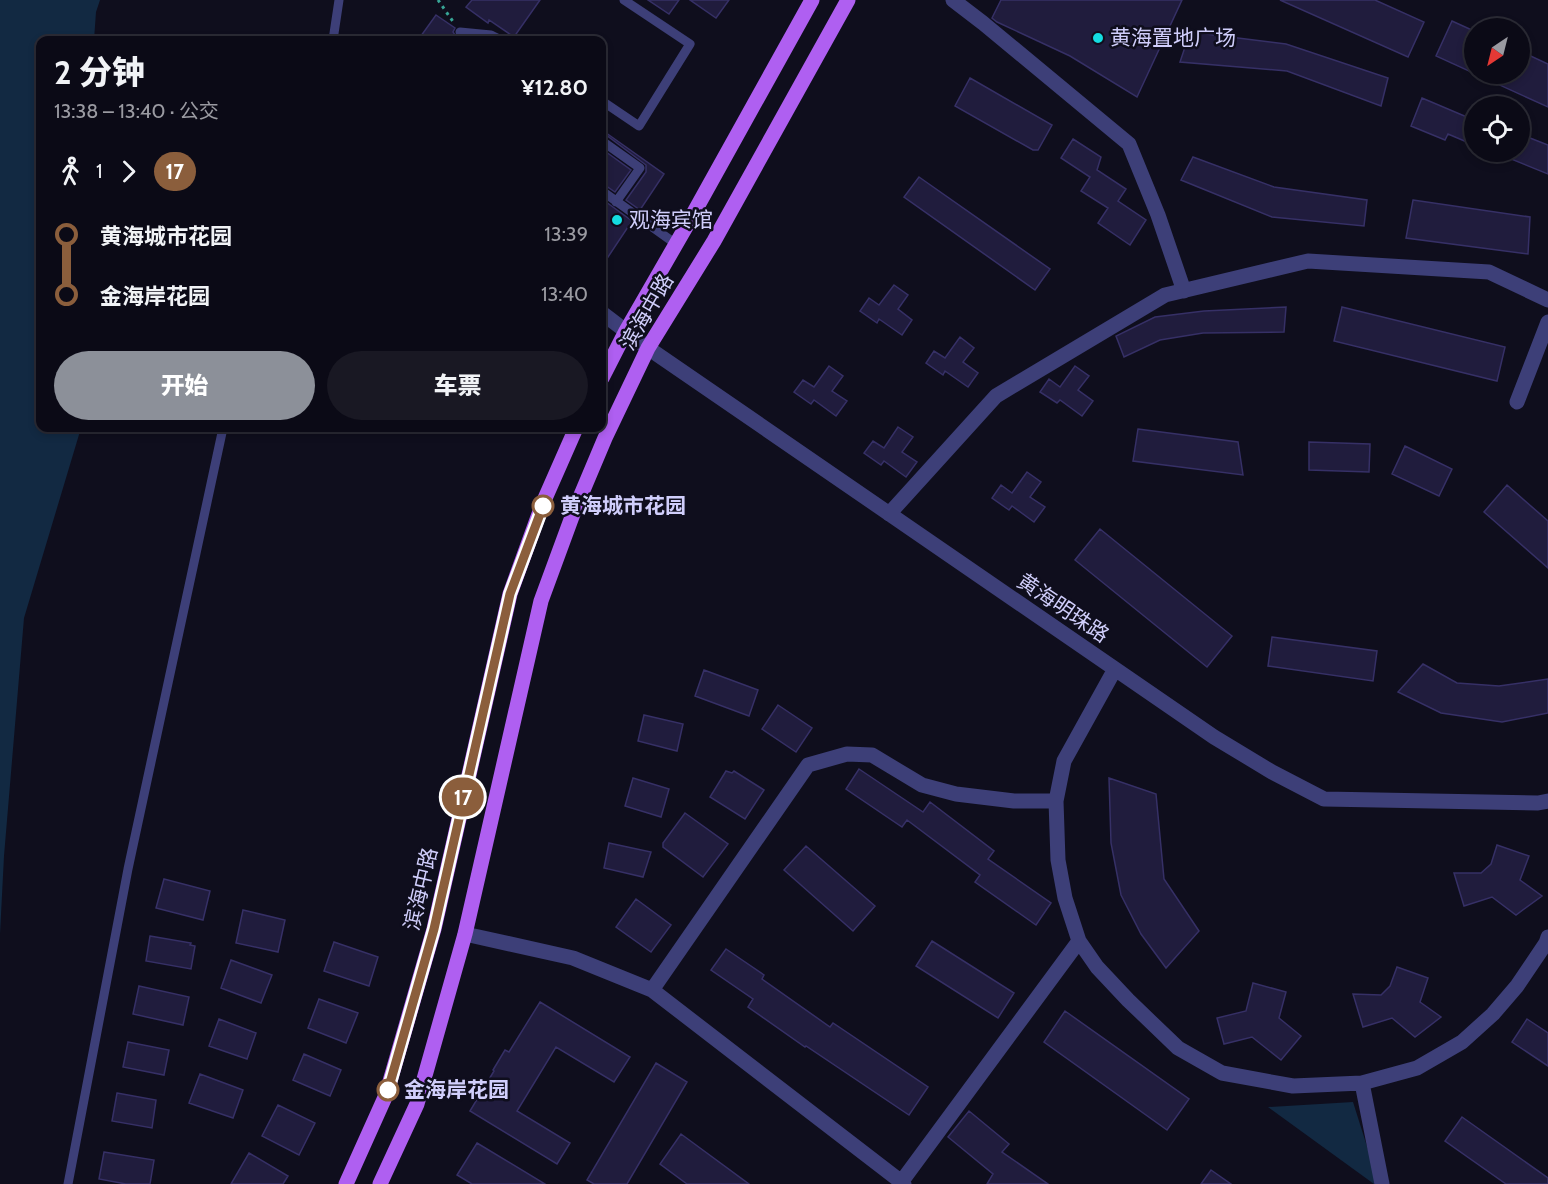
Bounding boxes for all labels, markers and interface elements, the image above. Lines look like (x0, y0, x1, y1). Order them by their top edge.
north arrow (1464, 18, 1530, 84)
map controls (1464, 18, 1530, 162)
place label: 黄海置地广场 (1110, 25, 1236, 50)
marker: 黄海置地广场 (1091, 31, 1105, 45)
text: 2 分钟 (54, 52, 145, 92)
text: ¥12.80 (521, 74, 588, 101)
button: locate (1464, 96, 1530, 162)
text: 13:38 – 13:40 · 公交 (54, 99, 219, 123)
icon: walk (54, 155, 87, 188)
icon: forward (112, 155, 145, 188)
text: 1 (96, 159, 103, 183)
text: 17 (166, 159, 184, 184)
place label: 观海宾馆 (629, 207, 713, 232)
marker: 观海宾馆 (610, 213, 624, 227)
text: 13:39 (544, 222, 588, 246)
text: 黄海城市花园 (100, 223, 232, 250)
street label: 滨海中路 (615, 269, 678, 354)
text: 13:40 (541, 282, 588, 306)
text: 金海岸花园 (100, 283, 210, 310)
button: 开始 (54, 351, 315, 420)
button: 车票 (327, 351, 588, 420)
place label: 黄海城市花园 (560, 493, 686, 518)
marker: 黄海城市花园 (532, 495, 554, 517)
street label: 黄海明珠路 (1013, 568, 1114, 647)
line badge: 17 (436, 778, 490, 816)
text: 17 (454, 785, 472, 810)
street label: 滨海中路 (399, 845, 442, 933)
place label: 金海岸花园 (404, 1077, 509, 1102)
marker: 金海岸花园 (377, 1079, 399, 1101)

